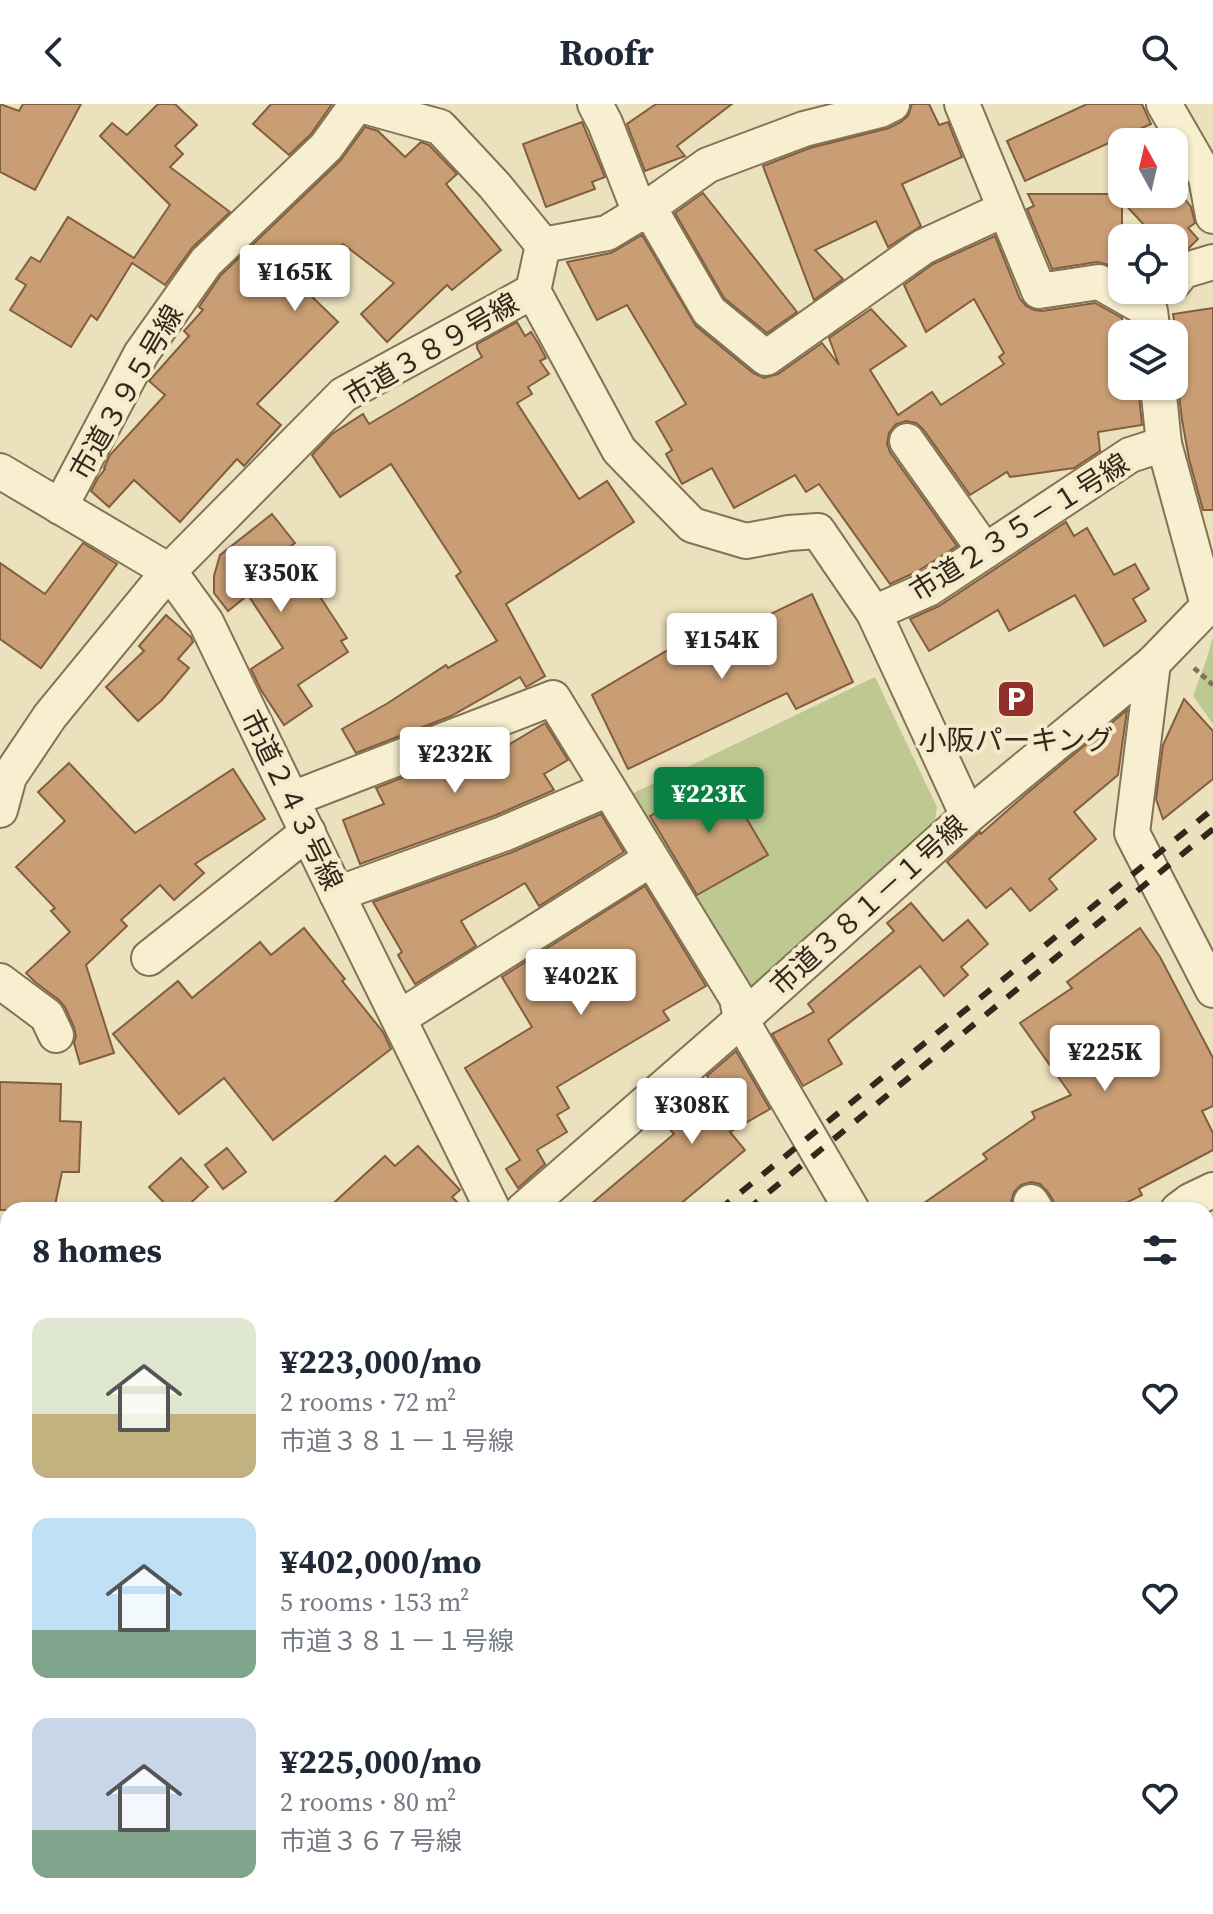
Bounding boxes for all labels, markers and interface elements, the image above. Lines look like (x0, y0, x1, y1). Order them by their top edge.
text: Roofr (559, 28, 654, 77)
icon: back (32, 30, 76, 74)
icon: search (1137, 30, 1181, 74)
north arrow (1108, 128, 1188, 208)
map controls (1108, 128, 1188, 400)
button: locate (1108, 224, 1188, 304)
pin: ¥165K (239, 245, 351, 313)
text: ¥165K (258, 253, 332, 289)
street label: 市道３８９号線 (337, 284, 525, 414)
street label: 市道３９５号線 (61, 298, 191, 486)
button: layers (1108, 320, 1188, 400)
street label: 市道２３５－１号線 (902, 444, 1136, 610)
pin: ¥350K (225, 546, 337, 614)
text: ¥350K (244, 554, 318, 590)
pin: ¥154K (666, 613, 778, 681)
text: ¥154K (685, 621, 759, 657)
parking icon: 小阪パーキング (995, 678, 1037, 720)
street label: 市道２４３号線 (232, 704, 352, 896)
place label: 小阪パーキング (918, 721, 1114, 759)
pin: ¥232K (399, 727, 511, 795)
text: ¥232K (418, 735, 492, 771)
pin: ¥223K (653, 767, 765, 835)
text: ¥223K (672, 775, 746, 811)
street label: 市道３８１－１号線 (762, 807, 974, 1003)
pin: ¥402K (525, 949, 637, 1017)
text: ¥402K (544, 957, 618, 993)
pin: ¥225K (1049, 1025, 1161, 1093)
text: ¥225K (1068, 1033, 1142, 1069)
pin: ¥308K (636, 1078, 748, 1146)
text: ¥308K (655, 1086, 729, 1122)
text: 8 homes (32, 1227, 162, 1273)
icon: filters (1138, 1228, 1182, 1272)
text: ¥223,000/mo (280, 1338, 481, 1384)
icon: home (96, 1350, 192, 1446)
icon: heart (1138, 1376, 1182, 1420)
text: 2 rooms · 72 m² (280, 1384, 456, 1420)
text: 市道３８１－１号線 (280, 1423, 514, 1459)
text: ¥402,000/mo (280, 1538, 481, 1584)
icon: home (96, 1550, 192, 1646)
icon: heart (1138, 1576, 1182, 1620)
text: 5 rooms · 153 m² (280, 1584, 469, 1620)
text: 市道３８１－１号線 (280, 1623, 514, 1659)
text: ¥225,000/mo (280, 1738, 481, 1784)
icon: home (96, 1750, 192, 1846)
icon: heart (1138, 1776, 1182, 1820)
text: 2 rooms · 80 m² (280, 1784, 456, 1820)
text: 市道３６７号線 (280, 1823, 462, 1859)

